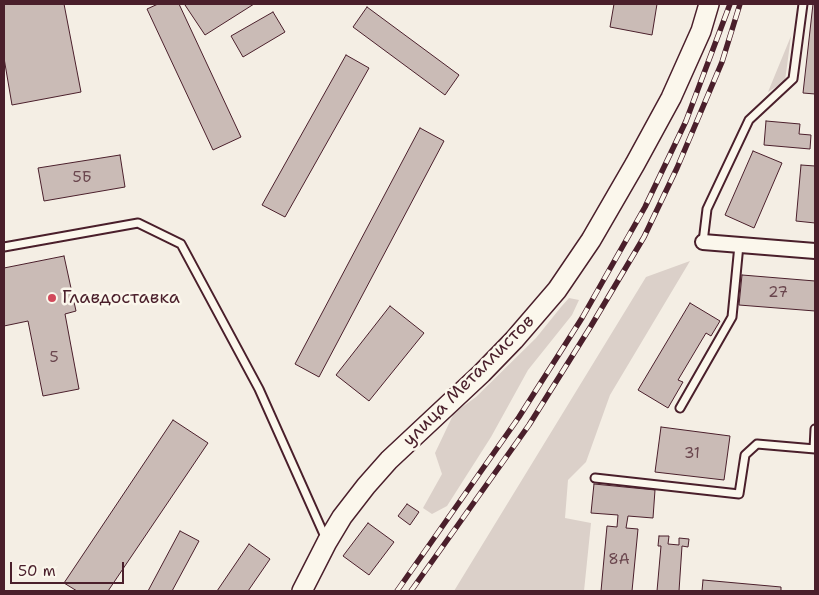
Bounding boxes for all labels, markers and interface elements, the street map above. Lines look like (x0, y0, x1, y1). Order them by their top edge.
house number: 5Б (72, 169, 92, 187)
house number: 27 (768, 284, 788, 302)
place label: Главдоставка (62, 287, 180, 309)
marker: Главдоставка (46, 292, 58, 304)
street label: улица Металлистов (399, 311, 539, 451)
house number: 5 (49, 349, 59, 367)
house number: 31 (684, 445, 700, 463)
house number: 8А (608, 551, 630, 569)
scale bar (12, 552, 126, 584)
text: 50 m (18, 561, 56, 581)

